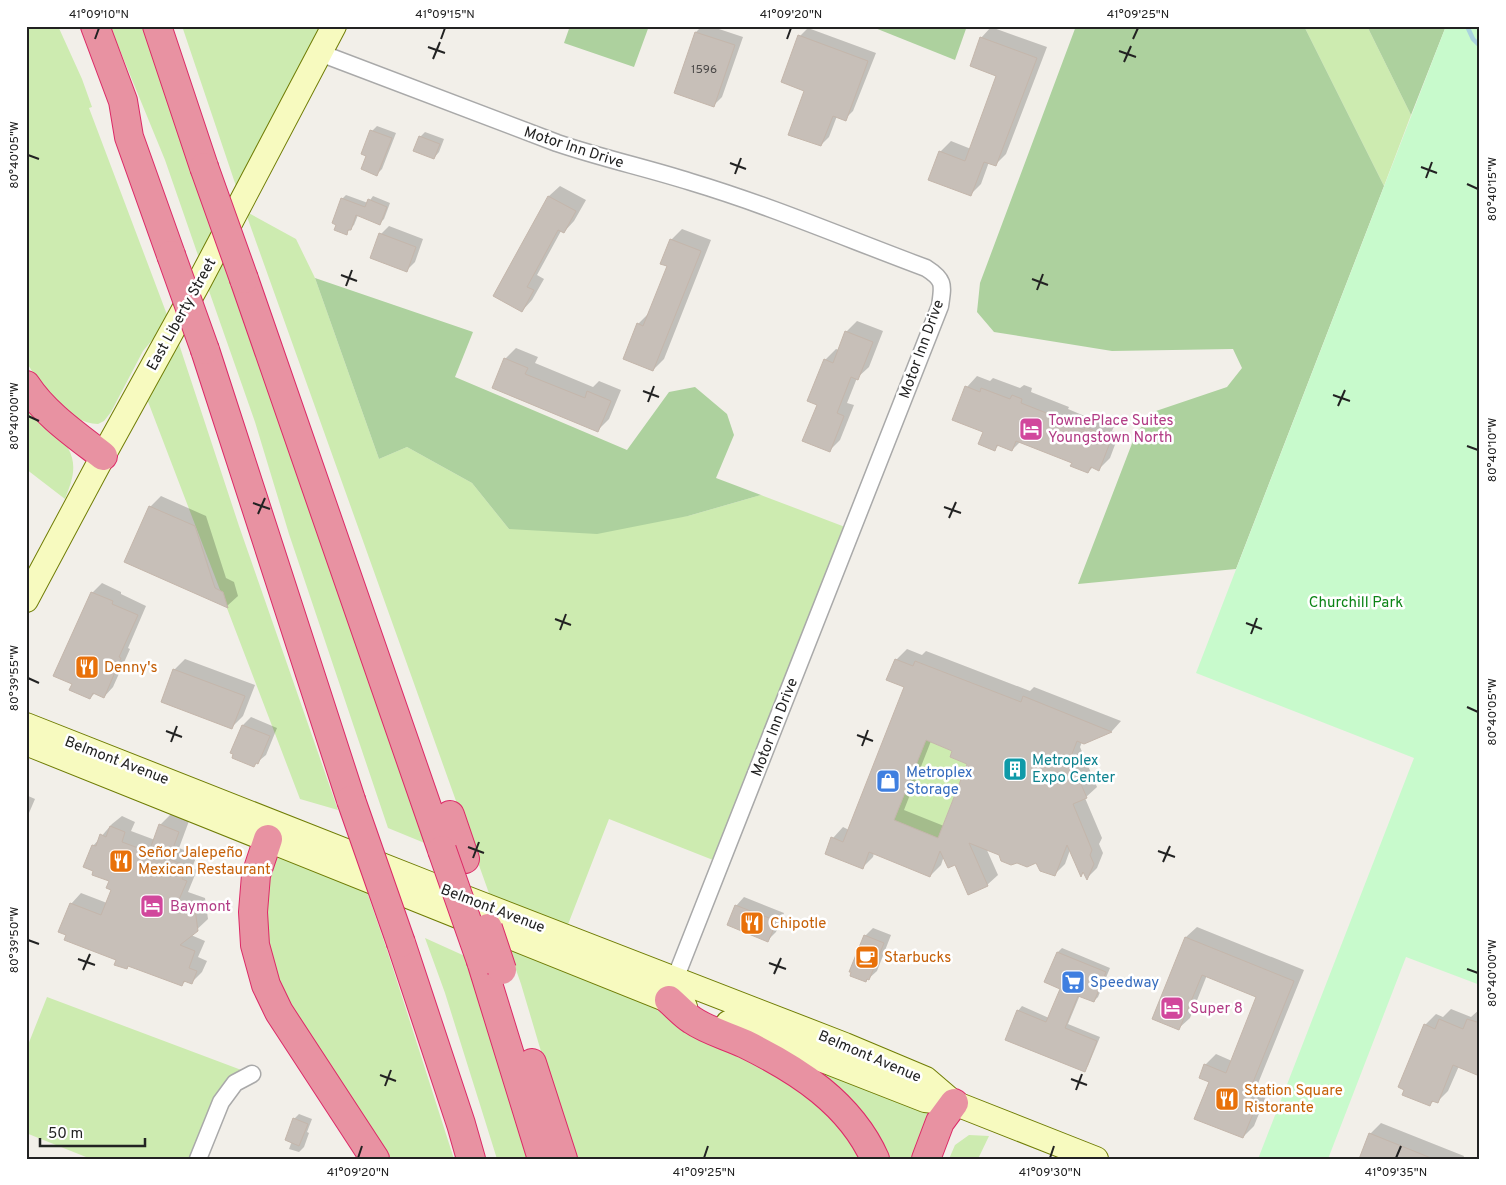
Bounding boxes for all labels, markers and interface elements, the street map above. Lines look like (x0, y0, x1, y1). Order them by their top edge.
text: 41°09'10"N (69, 7, 129, 23)
text: 41°09'15"N (415, 7, 475, 23)
text: 41°09'20"N (760, 7, 822, 23)
text: 41°09'25"N (1107, 7, 1169, 23)
house number: 1596 (691, 62, 717, 78)
text: 80°40'05"W (7, 121, 23, 189)
street label: Motor Inn Drive (521, 123, 626, 174)
text: 80°40'15"W (1485, 157, 1501, 221)
street label: East Liberty Street (143, 255, 221, 375)
street label: Motor Inn Drive (896, 297, 949, 402)
text: 80°40'00"W (7, 382, 23, 450)
place label: TownePlace Suites Youngstown North (1048, 412, 1174, 448)
hotel icon: TownePlace Suites Youngstown North (1018, 416, 1044, 442)
text: 80°40'10"W (1485, 418, 1501, 482)
park label: Churchill Park (1309, 594, 1403, 613)
text: 80°39'55"W (7, 645, 23, 711)
restaurant icon: Denny's (74, 654, 100, 680)
place label: Denny's (104, 659, 158, 678)
street label: Motor Inn Drive (748, 676, 803, 779)
text: 80°40'05"W (1485, 678, 1501, 746)
street label: Belmont Avenue (62, 733, 171, 790)
place label: Metroplex Expo Center (1032, 752, 1115, 788)
building icon: Metroplex Expo Center (1002, 756, 1028, 782)
place label: Metroplex Storage (906, 764, 973, 800)
shop icon: Metroplex Storage (875, 768, 901, 794)
place label: Señor Jalepeño Mexican Restaurant (138, 844, 271, 880)
restaurant icon: Señor Jalepeño Mexican Restaurant (108, 848, 134, 874)
street label: Belmont Avenue (438, 881, 547, 938)
hotel icon: Baymont (139, 893, 165, 919)
place label: Baymont (170, 898, 231, 917)
text: 80°39'50"W (7, 907, 23, 973)
restaurant icon: Chipotle (739, 910, 765, 936)
place label: Chipotle (770, 915, 826, 934)
text: 80°40'00"W (1485, 939, 1501, 1007)
cafe icon: Starbucks (854, 944, 880, 970)
place label: Starbucks (884, 949, 951, 968)
supermarket icon: Speedway (1060, 969, 1086, 995)
place label: Speedway (1090, 974, 1159, 993)
hotel icon: Super 8 (1159, 995, 1185, 1021)
place label: Super 8 (1190, 1000, 1243, 1019)
street label: Belmont Avenue (815, 1027, 924, 1088)
place label: Station Square Ristorante (1244, 1082, 1343, 1118)
restaurant icon: Station Square Ristorante (1214, 1086, 1240, 1112)
scale bar (40, 1115, 145, 1147)
text: 50 m (48, 1125, 83, 1144)
text: 41°09'20"N (327, 1165, 389, 1181)
text: 41°09'25"N (673, 1165, 735, 1181)
text: 41°09'30"N (1019, 1165, 1081, 1181)
text: 41°09'35"N (1365, 1165, 1427, 1181)

